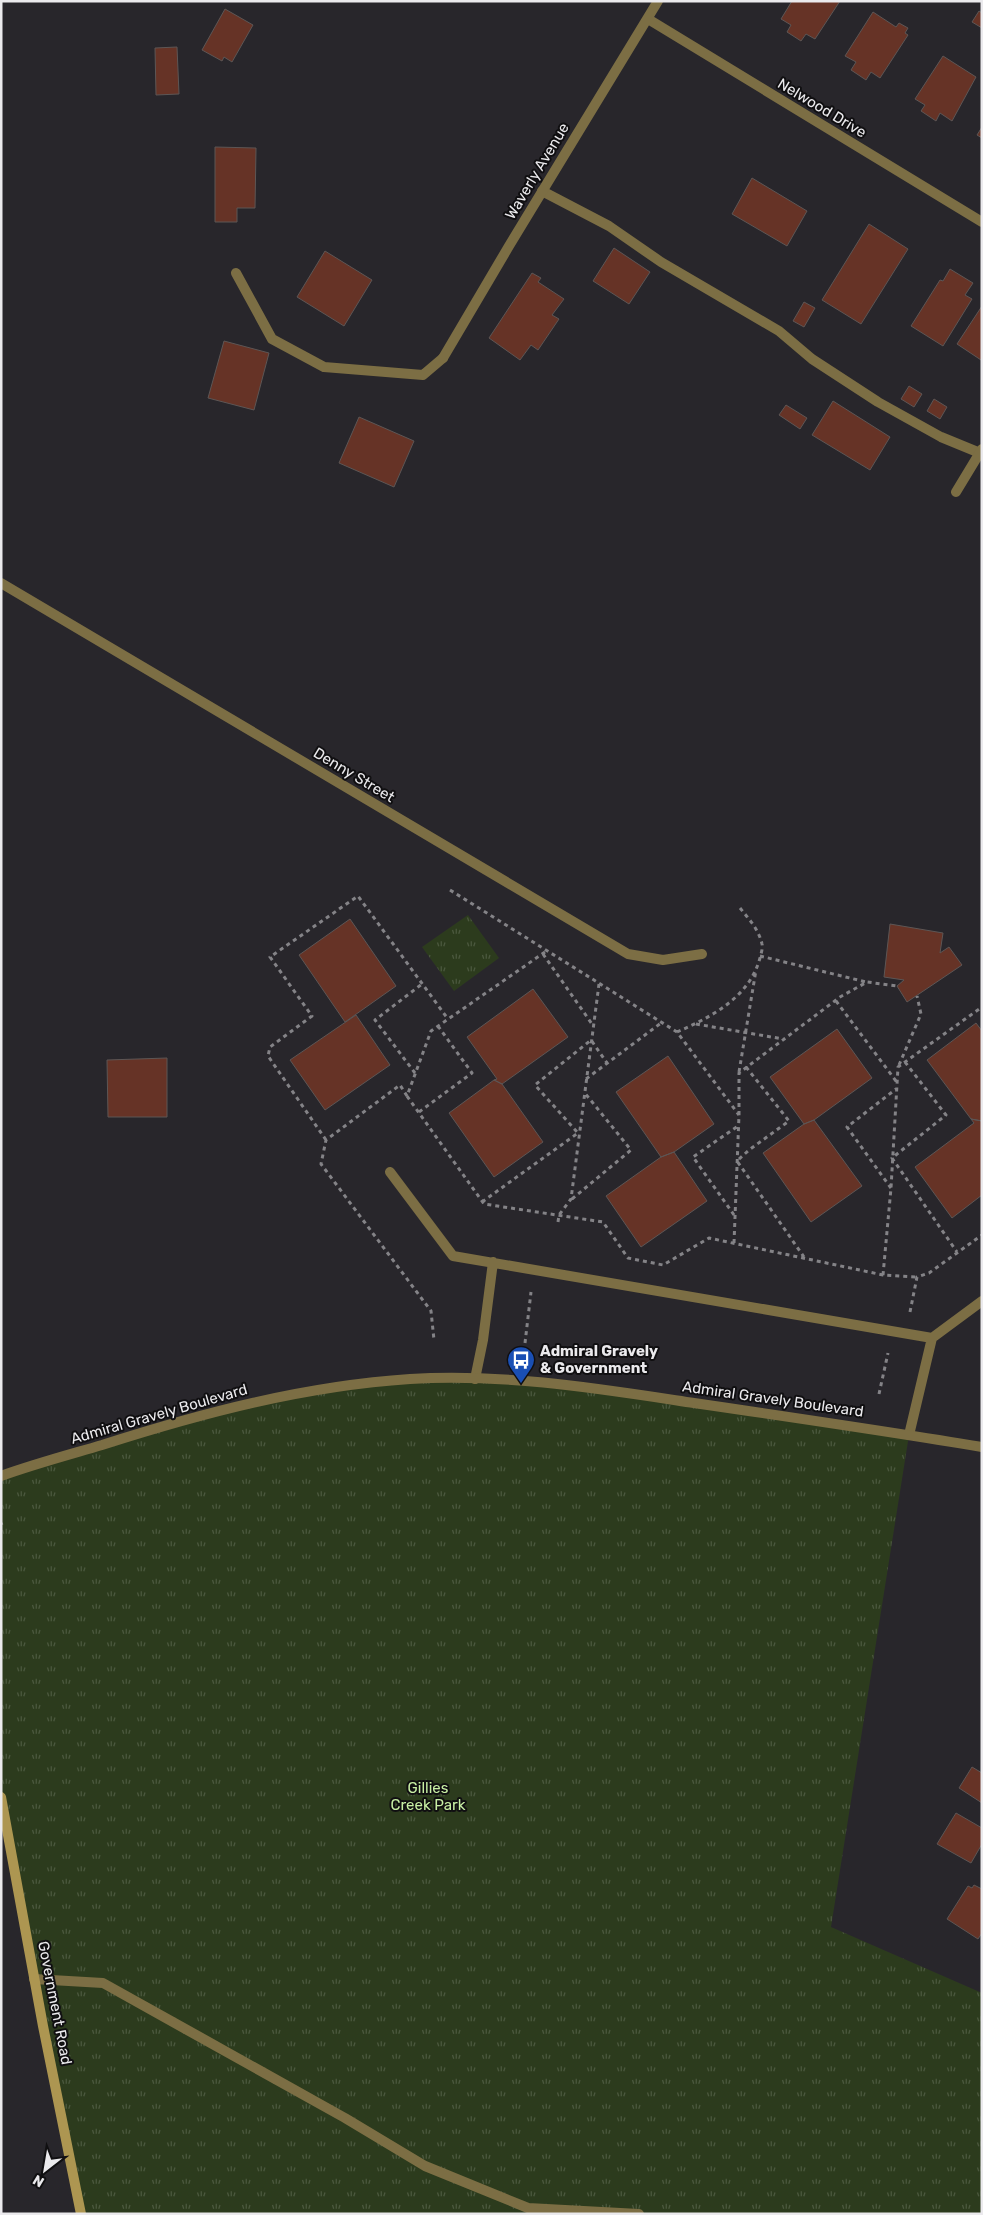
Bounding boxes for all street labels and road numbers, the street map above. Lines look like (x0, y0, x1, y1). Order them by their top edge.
street label: Nelwood Drive (774, 74, 870, 142)
street label: Waverly Avenue (501, 120, 573, 222)
street label: Denny Street (310, 744, 398, 806)
street label: Admiral Gravely Boulevard (681, 1377, 865, 1421)
street label: Admiral Gravely Boulevard (69, 1380, 249, 1448)
street label: Government Road (34, 1940, 76, 2066)

